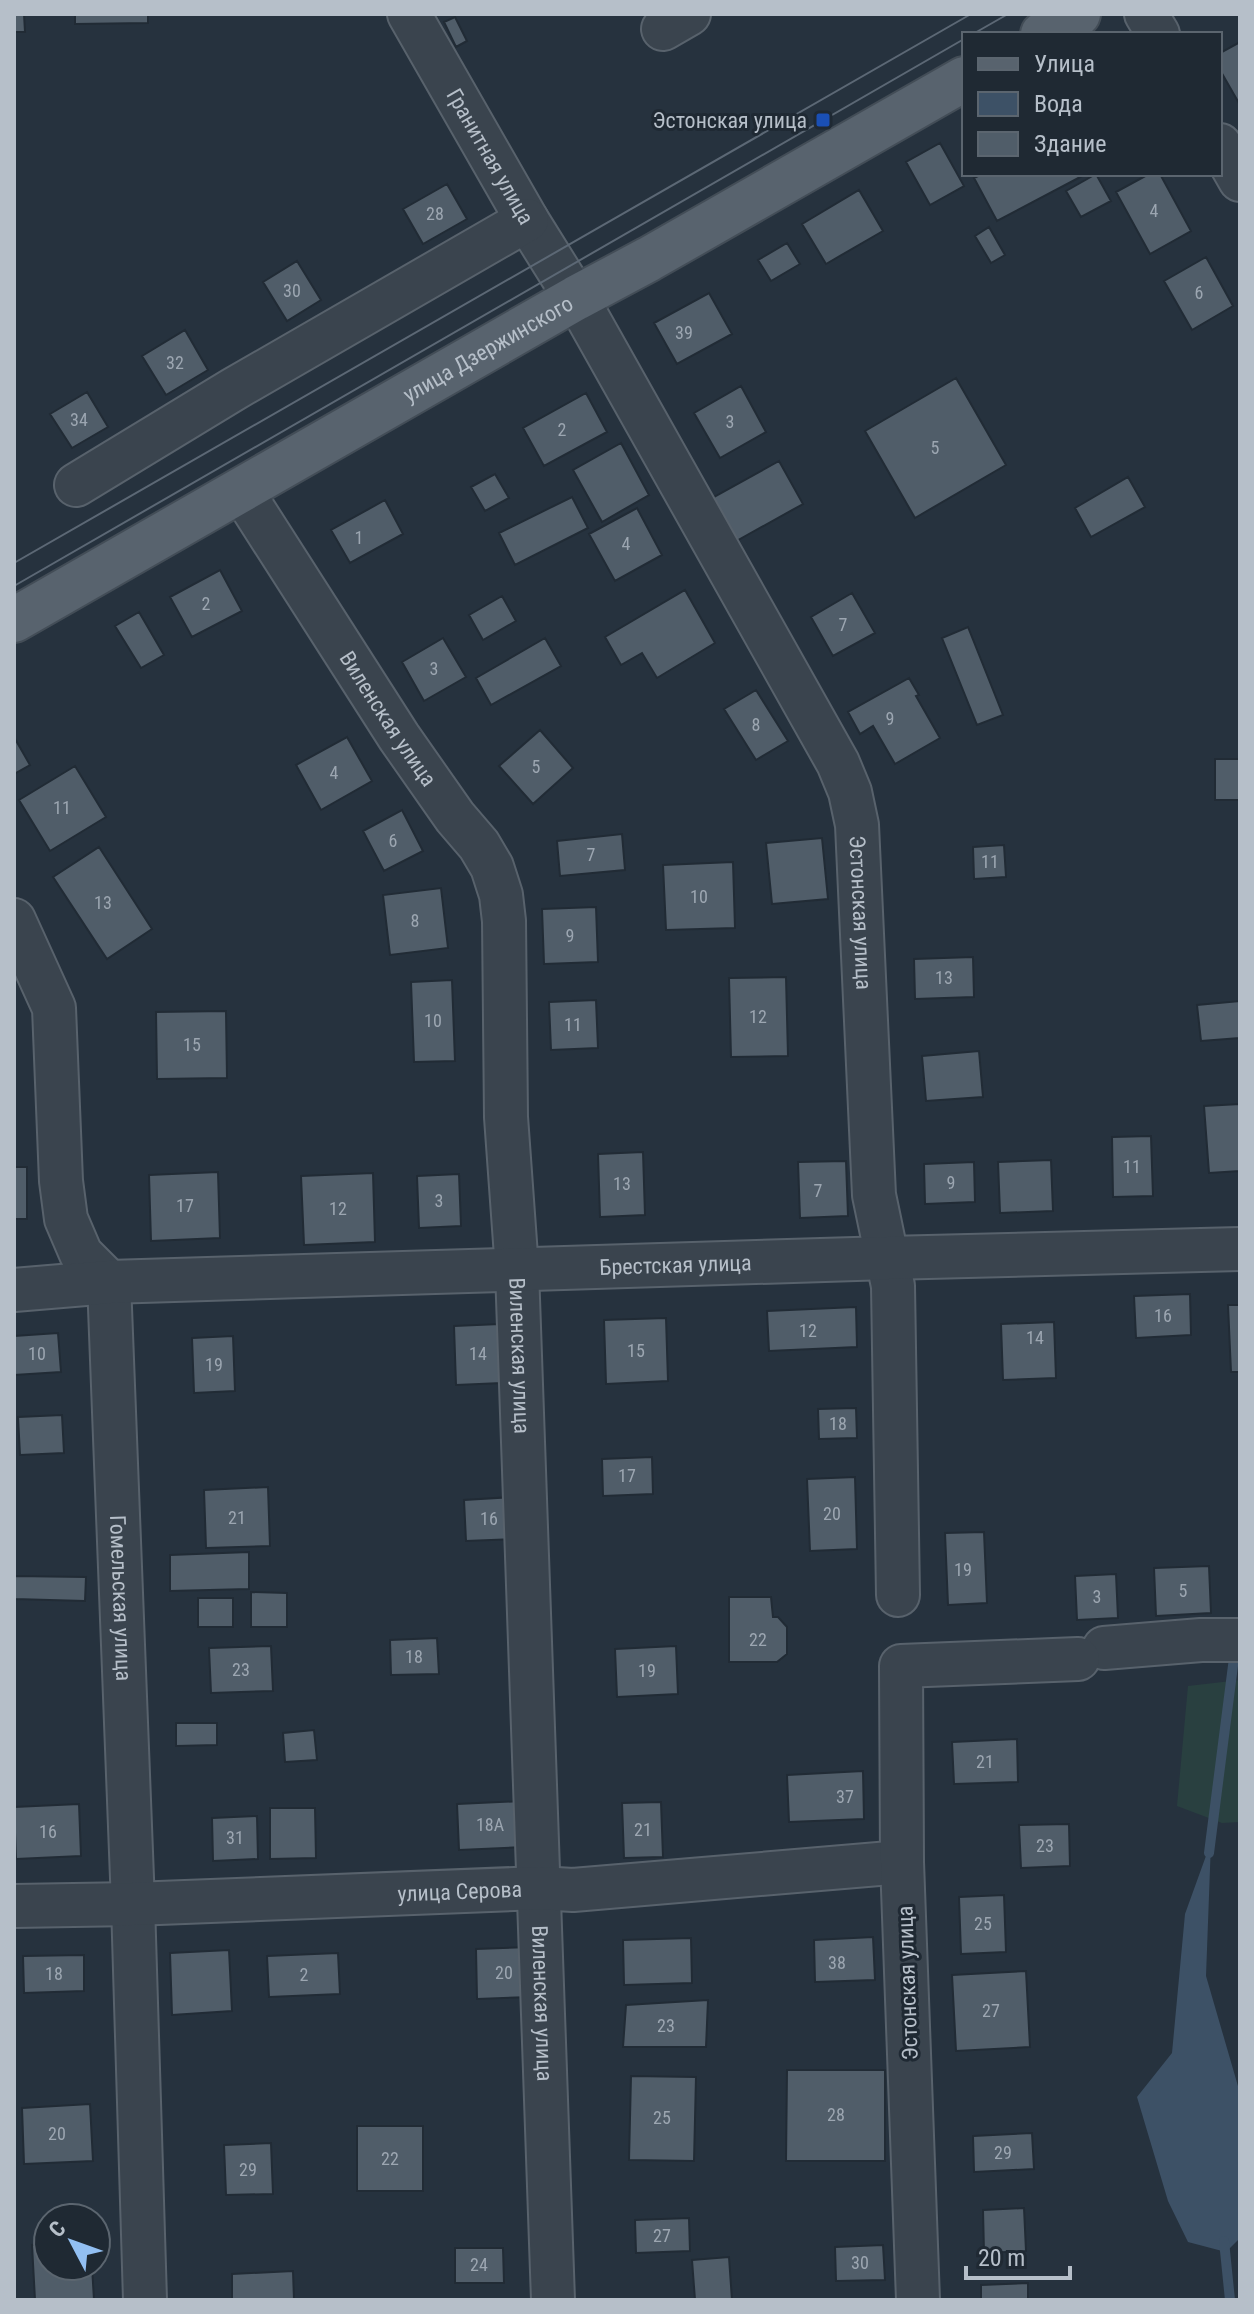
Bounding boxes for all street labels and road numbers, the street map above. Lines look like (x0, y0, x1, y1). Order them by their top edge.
street label: Гранитная улица (441, 84, 539, 229)
street label: улица Дзержинского (399, 291, 577, 407)
street label: Виленская улица (335, 647, 441, 791)
street label: Эстонская улица (844, 835, 877, 990)
street label: Брестская улица (599, 1250, 752, 1280)
street label: Виленская улица (504, 1277, 535, 1434)
street label: Гомельская улица (105, 1514, 136, 1682)
street label: улица Серова (397, 1877, 523, 1907)
street label: Эстонская улица (892, 1905, 923, 2061)
street label: Виленская улица (527, 1925, 557, 2082)

